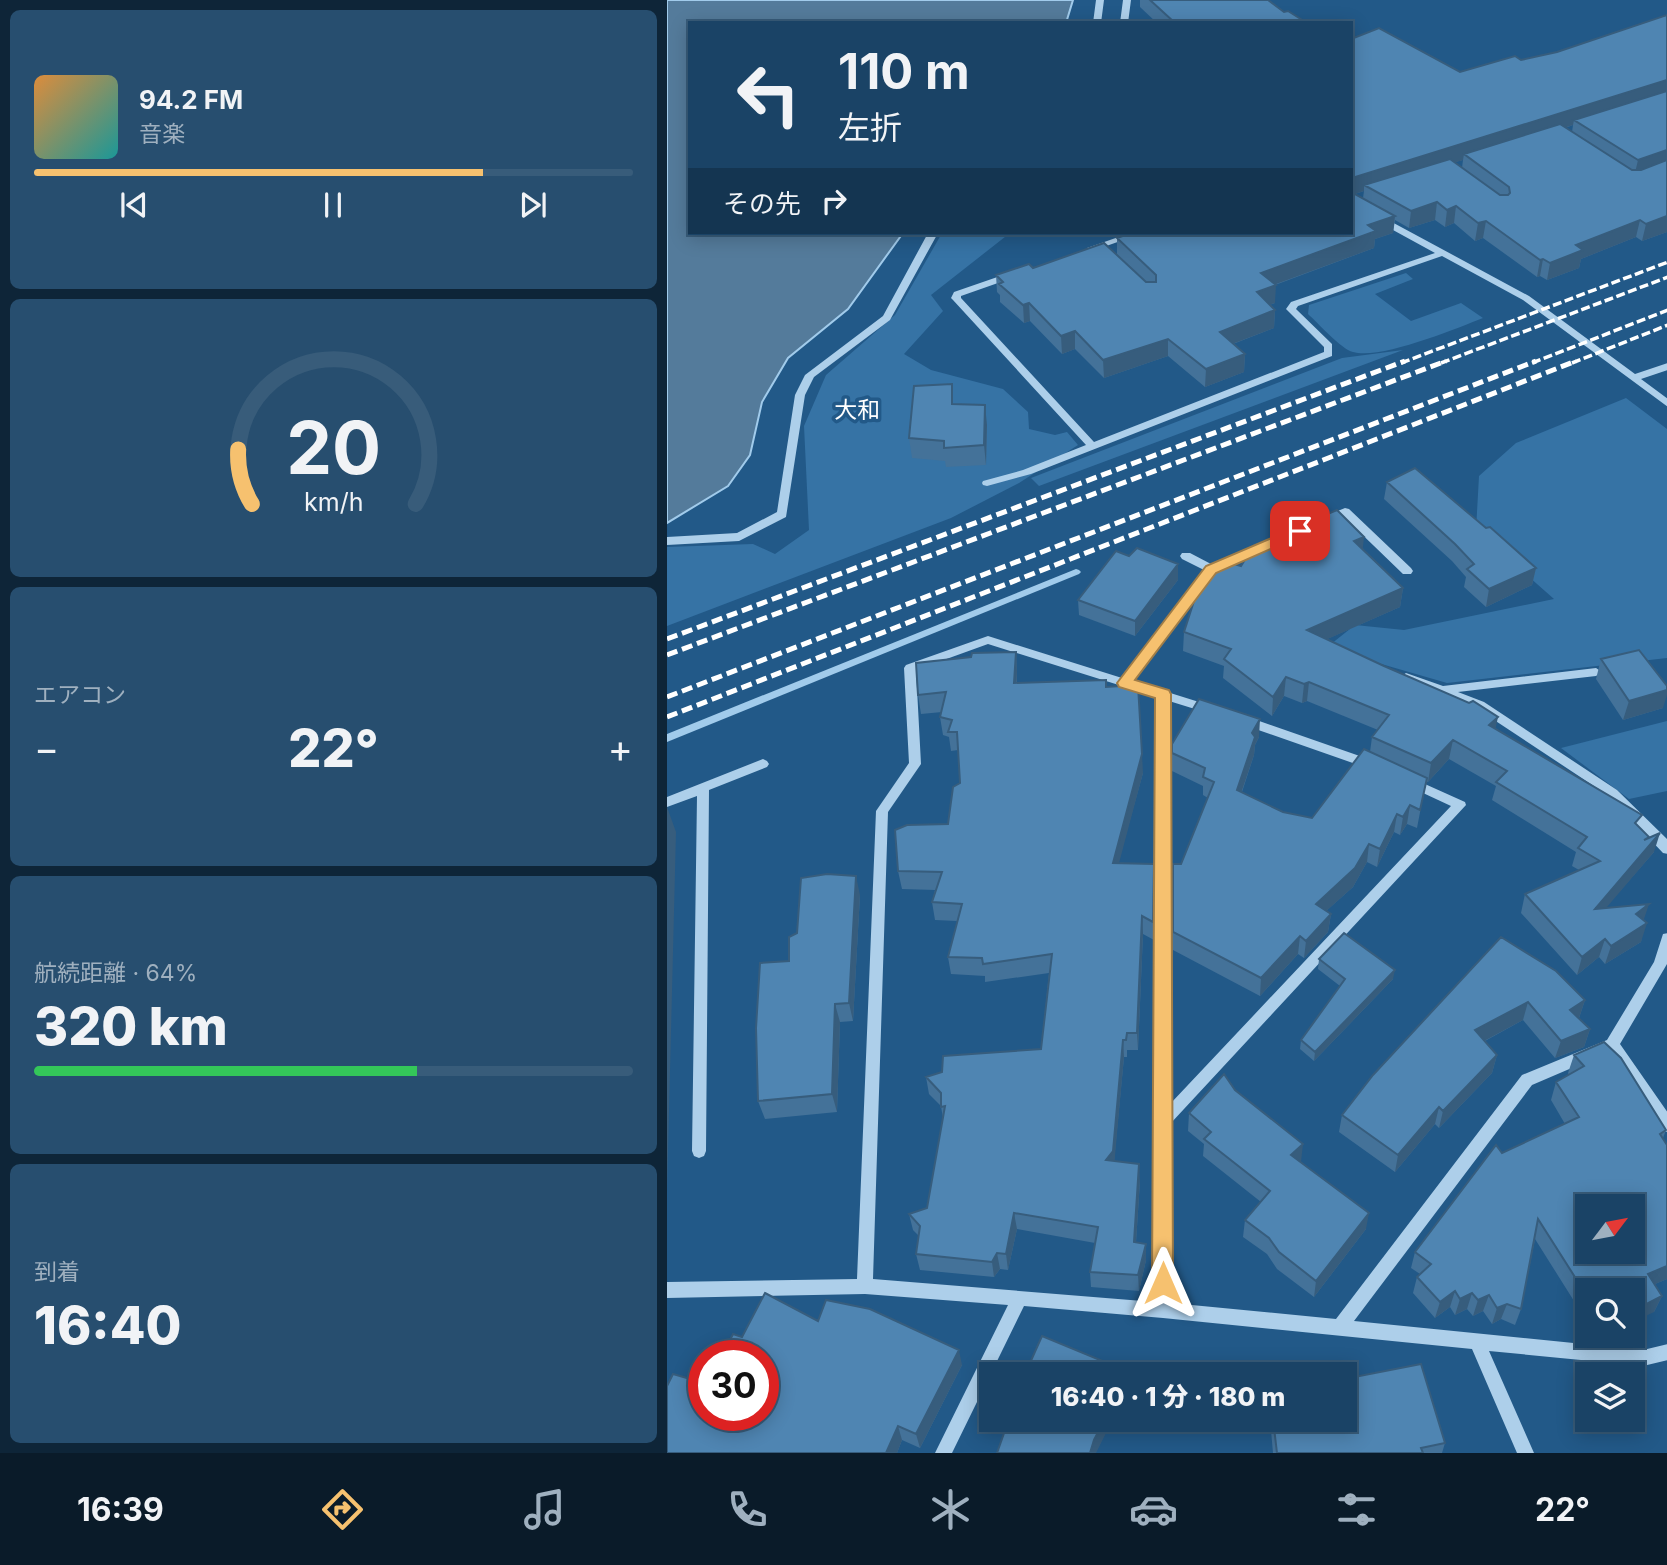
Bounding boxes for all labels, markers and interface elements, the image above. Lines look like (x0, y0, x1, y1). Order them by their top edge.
text: 110 m (838, 42, 970, 101)
icon: left (723, 49, 814, 140)
text: 94.2 FM (139, 84, 243, 115)
text: 左折 (838, 108, 902, 147)
text: 音楽 (139, 120, 185, 148)
icon: right (815, 182, 853, 220)
icon: previous (115, 186, 153, 224)
icon: pause (314, 186, 352, 224)
icon: next (514, 186, 552, 224)
text: その先 (723, 188, 801, 219)
district label: 大和 (834, 396, 880, 424)
text: 20 (286, 403, 381, 492)
text: km/h (304, 487, 363, 517)
pin (1270, 501, 1330, 561)
icon: arrive (1281, 512, 1319, 550)
text: エアコン (34, 681, 126, 709)
text: 22° (288, 717, 379, 780)
text: − (34, 725, 59, 771)
text: + (608, 725, 633, 771)
text: 航続距離 · 64% (34, 959, 197, 987)
text: 320 km (34, 995, 228, 1058)
north arrow (1575, 1194, 1645, 1264)
map controls (1575, 1194, 1645, 1432)
position arrow (1126, 1246, 1200, 1320)
text: 到着 (34, 1258, 80, 1286)
button: search (1575, 1278, 1645, 1348)
text: 16:40 (34, 1294, 181, 1357)
speed limit sign: 30 (688, 1340, 779, 1431)
button: layers (1575, 1362, 1645, 1432)
text: 16:40 · 1 分 · 180 m (1051, 1381, 1285, 1412)
icon: directions (318, 1485, 367, 1534)
icon: music (520, 1485, 569, 1534)
icon: phone (723, 1485, 772, 1534)
icon: climate (926, 1485, 975, 1534)
icon: car (1129, 1485, 1178, 1534)
icon: filters (1332, 1485, 1381, 1534)
text: 16:39 (77, 1490, 164, 1529)
text: 22° (1535, 1490, 1590, 1529)

